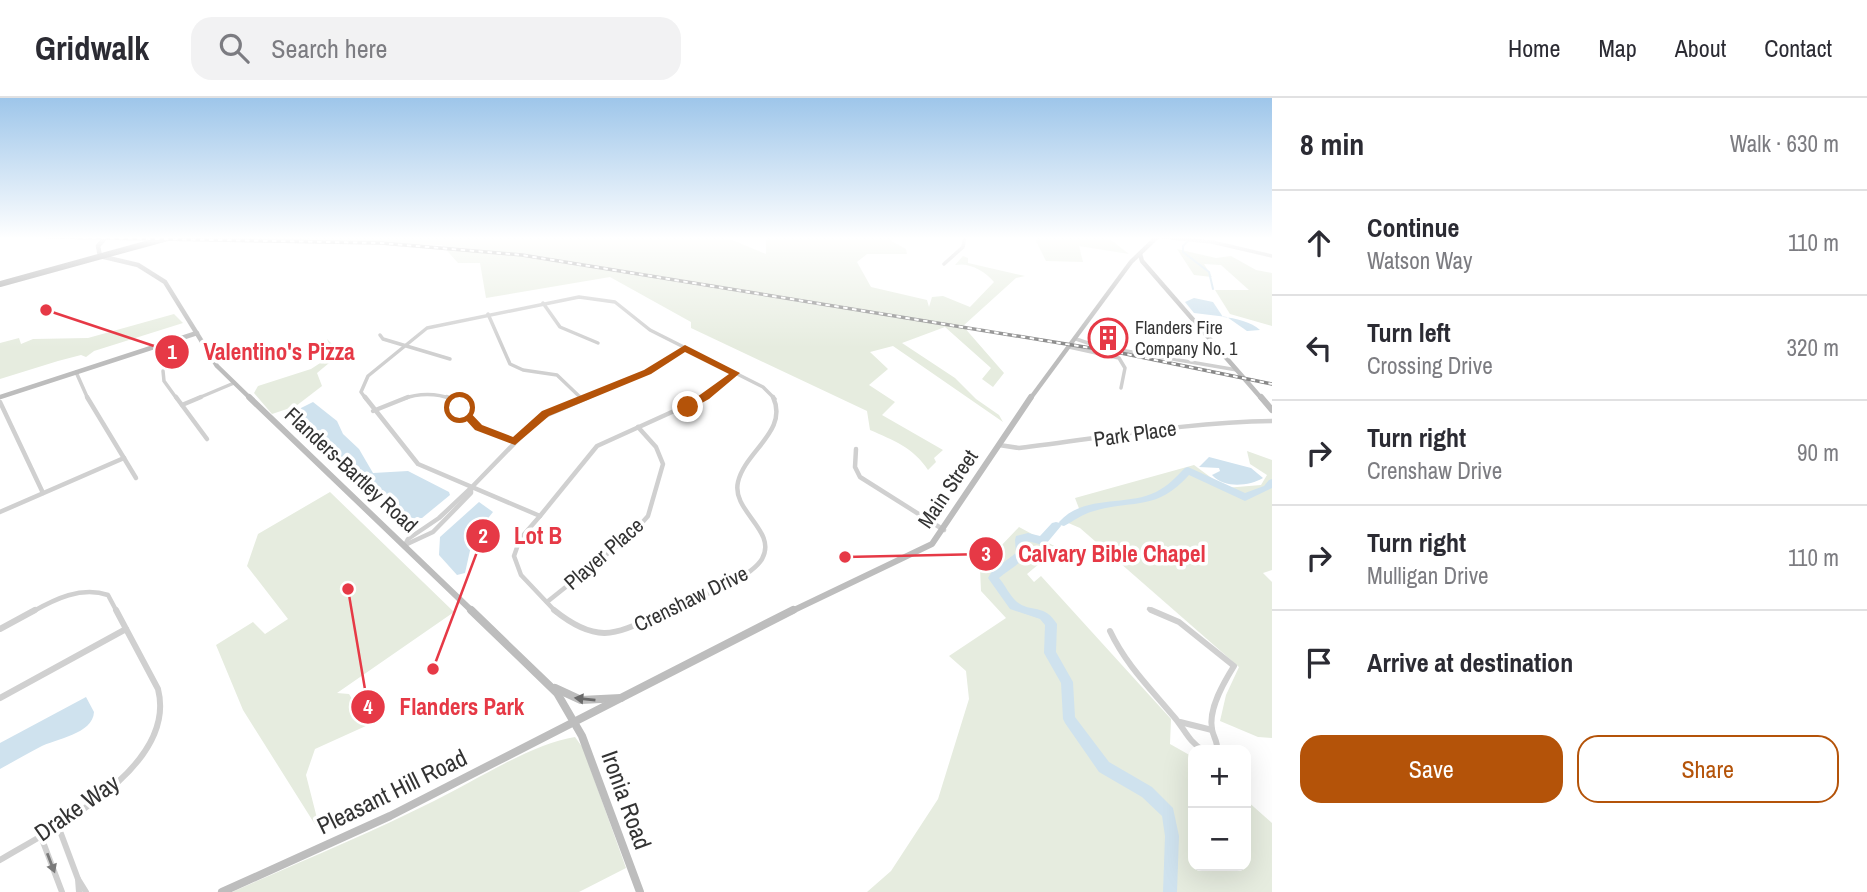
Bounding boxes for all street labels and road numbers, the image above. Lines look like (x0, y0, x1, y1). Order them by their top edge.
street label: Flanders-Bartley Road (278, 400, 424, 539)
street label: Park Place (1092, 413, 1178, 454)
street label: Main Street (911, 444, 985, 534)
street label: Player Place (558, 511, 650, 596)
street label: Crenshaw Drive (629, 558, 753, 639)
street label: Pleasant Hill Road (311, 741, 472, 841)
street label: Ironia Road (594, 746, 660, 853)
street label: Drake Way (28, 766, 125, 848)

